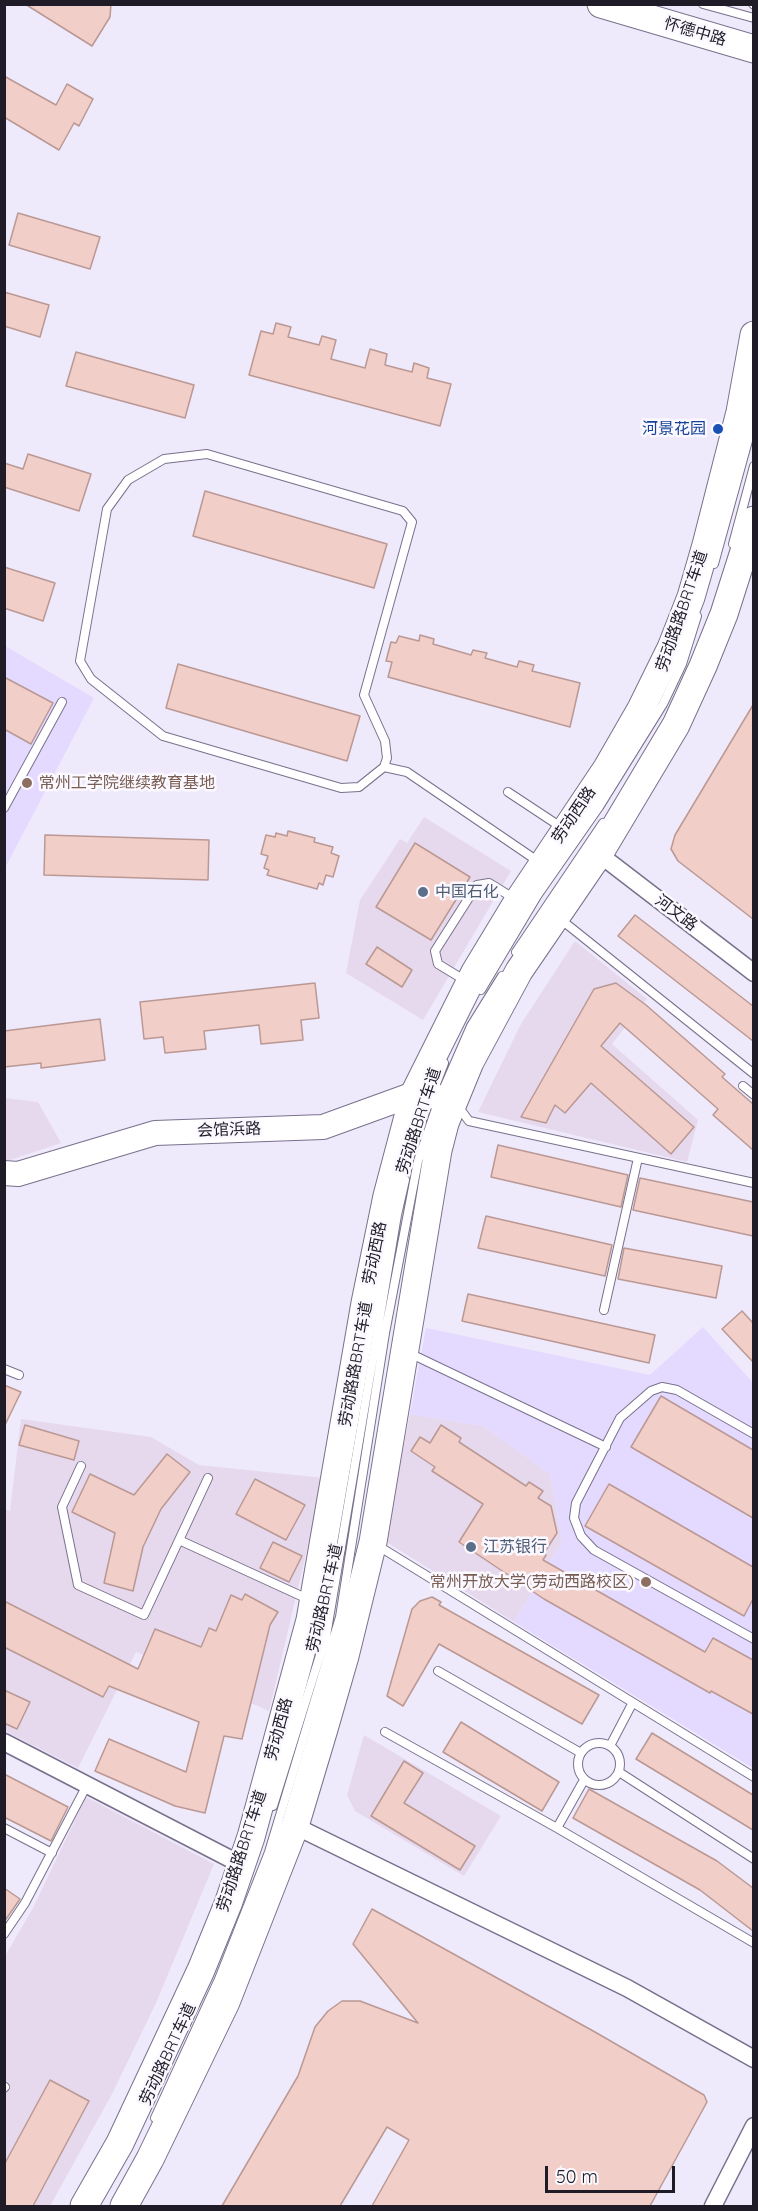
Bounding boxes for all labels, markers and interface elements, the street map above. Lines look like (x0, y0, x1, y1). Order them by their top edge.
street label: 怀德中路 (662, 14, 728, 50)
place label: 河景花园 (642, 419, 706, 439)
marker: 河景花园 (711, 422, 725, 436)
street label: 劳动路路BRT车道 (652, 548, 712, 674)
place label: 常州工学院继续教育基地 (39, 773, 215, 793)
marker: 常州工学院继续教育基地 (20, 776, 34, 790)
street label: 劳动西路 (548, 783, 600, 847)
place label: 中国石化 (435, 882, 499, 902)
marker: 中国石化 (416, 885, 430, 899)
street label: 河文路 (651, 891, 701, 935)
street label: 劳动路BRT车道 (393, 1065, 445, 1177)
street label: 会馆浜路 (197, 1119, 261, 1141)
street label: 劳动西路 (359, 1220, 391, 1286)
street label: 劳动路路BRT车道 (336, 1300, 376, 1428)
place label: 江苏银行 (483, 1537, 547, 1557)
marker: 江苏银行 (464, 1540, 478, 1554)
street label: 劳动路BRT车道 (303, 1542, 347, 1654)
place label: 常州开放大学(劳动西路校区) (430, 1572, 634, 1592)
marker: 常州开放大学(劳动西路校区) (639, 1575, 653, 1589)
street label: 劳动西路 (261, 1696, 297, 1762)
street label: 劳动路路BRT车道 (213, 1788, 271, 1914)
street label: 劳动路BRT车道 (136, 2000, 200, 2108)
scale bar (548, 2154, 678, 2192)
text: 50 m (556, 2165, 598, 2188)

